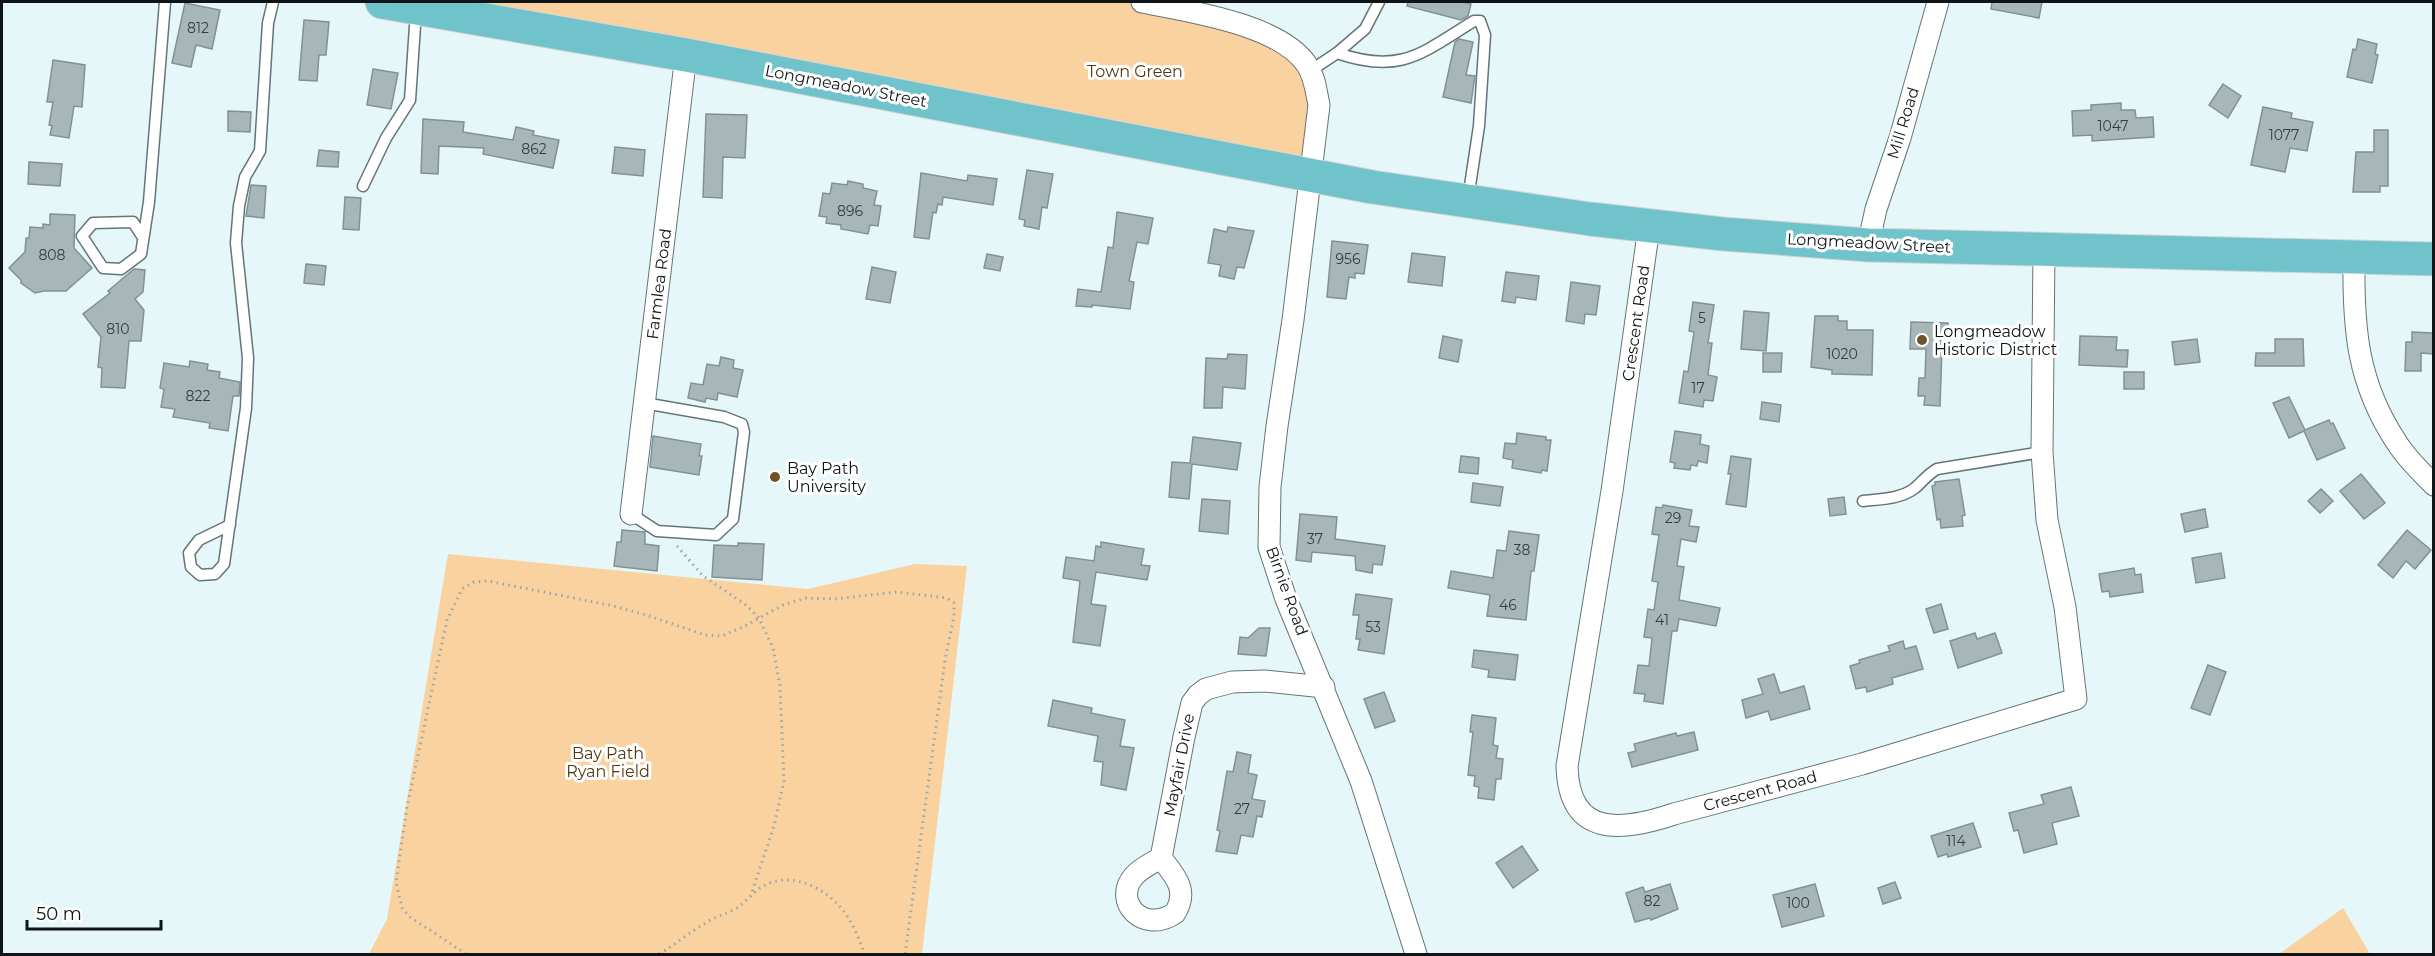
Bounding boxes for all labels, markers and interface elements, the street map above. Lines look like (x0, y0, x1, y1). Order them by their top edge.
house number: 812 (187, 19, 209, 37)
street label: Longmeadow Street (764, 61, 929, 111)
park label: Town Green (1087, 62, 1183, 81)
street label: Mill Road (1883, 85, 1923, 161)
house number: 1047 (2097, 117, 2129, 135)
house number: 1077 (2269, 126, 2299, 144)
house number: 862 (521, 140, 547, 158)
house number: 896 (837, 202, 863, 220)
street label: Farmlea Road (643, 227, 675, 341)
street label: Longmeadow Street (1787, 229, 1952, 257)
house number: 808 (38, 246, 66, 264)
house number: 956 (1336, 250, 1361, 268)
street label: Crescent Road (1618, 264, 1654, 382)
house number: 5 (1698, 309, 1706, 327)
house number: 810 (106, 320, 130, 338)
place label: Longmeadow Historic District (1934, 322, 2058, 359)
marker: Longmeadow Historic District (1915, 333, 1929, 347)
house number: 1020 (1826, 345, 1858, 363)
house number: 17 (1691, 379, 1705, 397)
house number: 822 (186, 387, 210, 405)
place label: Bay Path University (787, 459, 866, 496)
marker: Bay Path University (768, 470, 782, 484)
house number: 29 (1665, 509, 1681, 527)
house number: 37 (1307, 530, 1323, 548)
house number: 38 (1514, 541, 1530, 559)
street label: Birnie Road (1262, 544, 1312, 638)
house number: 46 (1499, 596, 1517, 614)
house number: 41 (1655, 611, 1669, 629)
house number: 53 (1365, 618, 1381, 636)
street label: Mayfair Drive (1160, 712, 1198, 818)
park label: Bay Path Ryan Field (566, 744, 650, 781)
street label: Crescent Road (1701, 767, 1819, 815)
house number: 27 (1234, 800, 1250, 818)
house number: 114 (1946, 832, 1966, 850)
house number: 82 (1644, 892, 1660, 910)
scale bar (27, 893, 160, 931)
house number: 100 (1786, 894, 1810, 912)
text: 50 m (36, 903, 82, 925)

